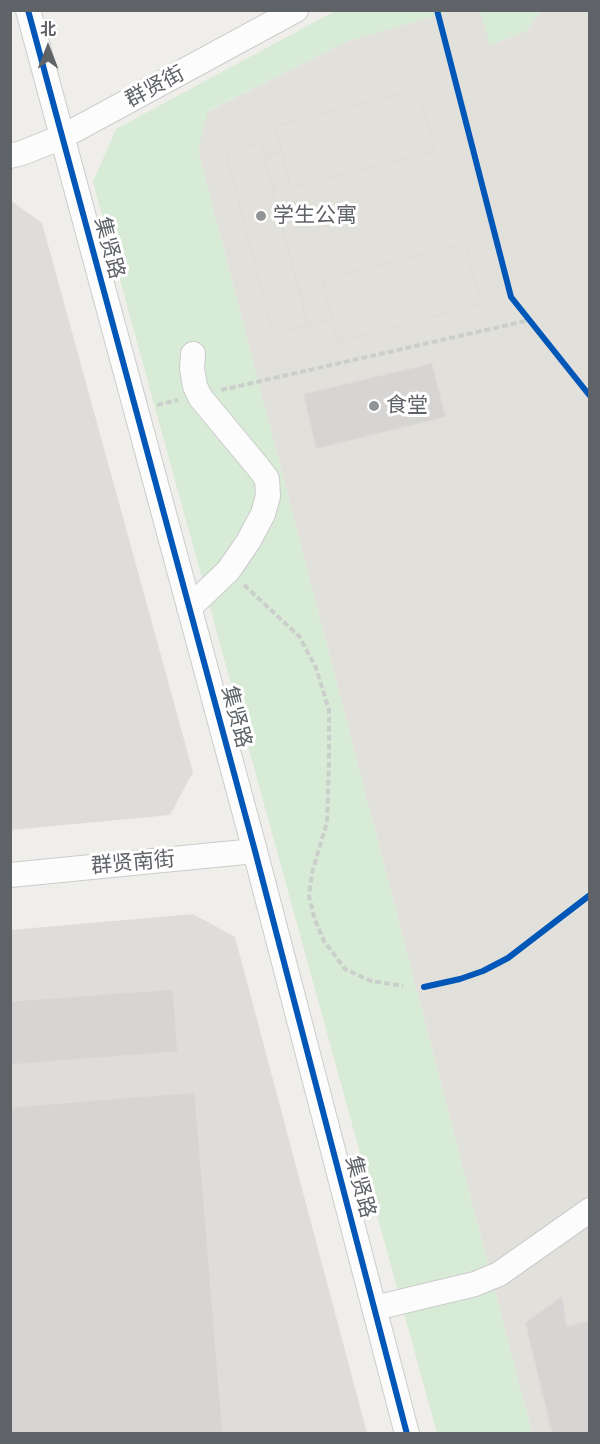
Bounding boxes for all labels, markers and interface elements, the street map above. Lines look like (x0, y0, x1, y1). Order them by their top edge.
north arrow (18, 18, 78, 78)
text: 北 (40, 20, 56, 39)
street label: 群贤街 (121, 61, 189, 113)
place label: 学生公寓 (273, 203, 357, 229)
marker: 学生公寓 (254, 209, 268, 223)
street label: 集贤路 (89, 214, 129, 282)
place label: 食堂 (386, 393, 428, 419)
marker: 食堂 (367, 399, 381, 413)
street label: 集贤路 (216, 683, 256, 751)
street label: 群贤南街 (90, 847, 176, 879)
street label: 集贤路 (340, 1153, 380, 1221)

